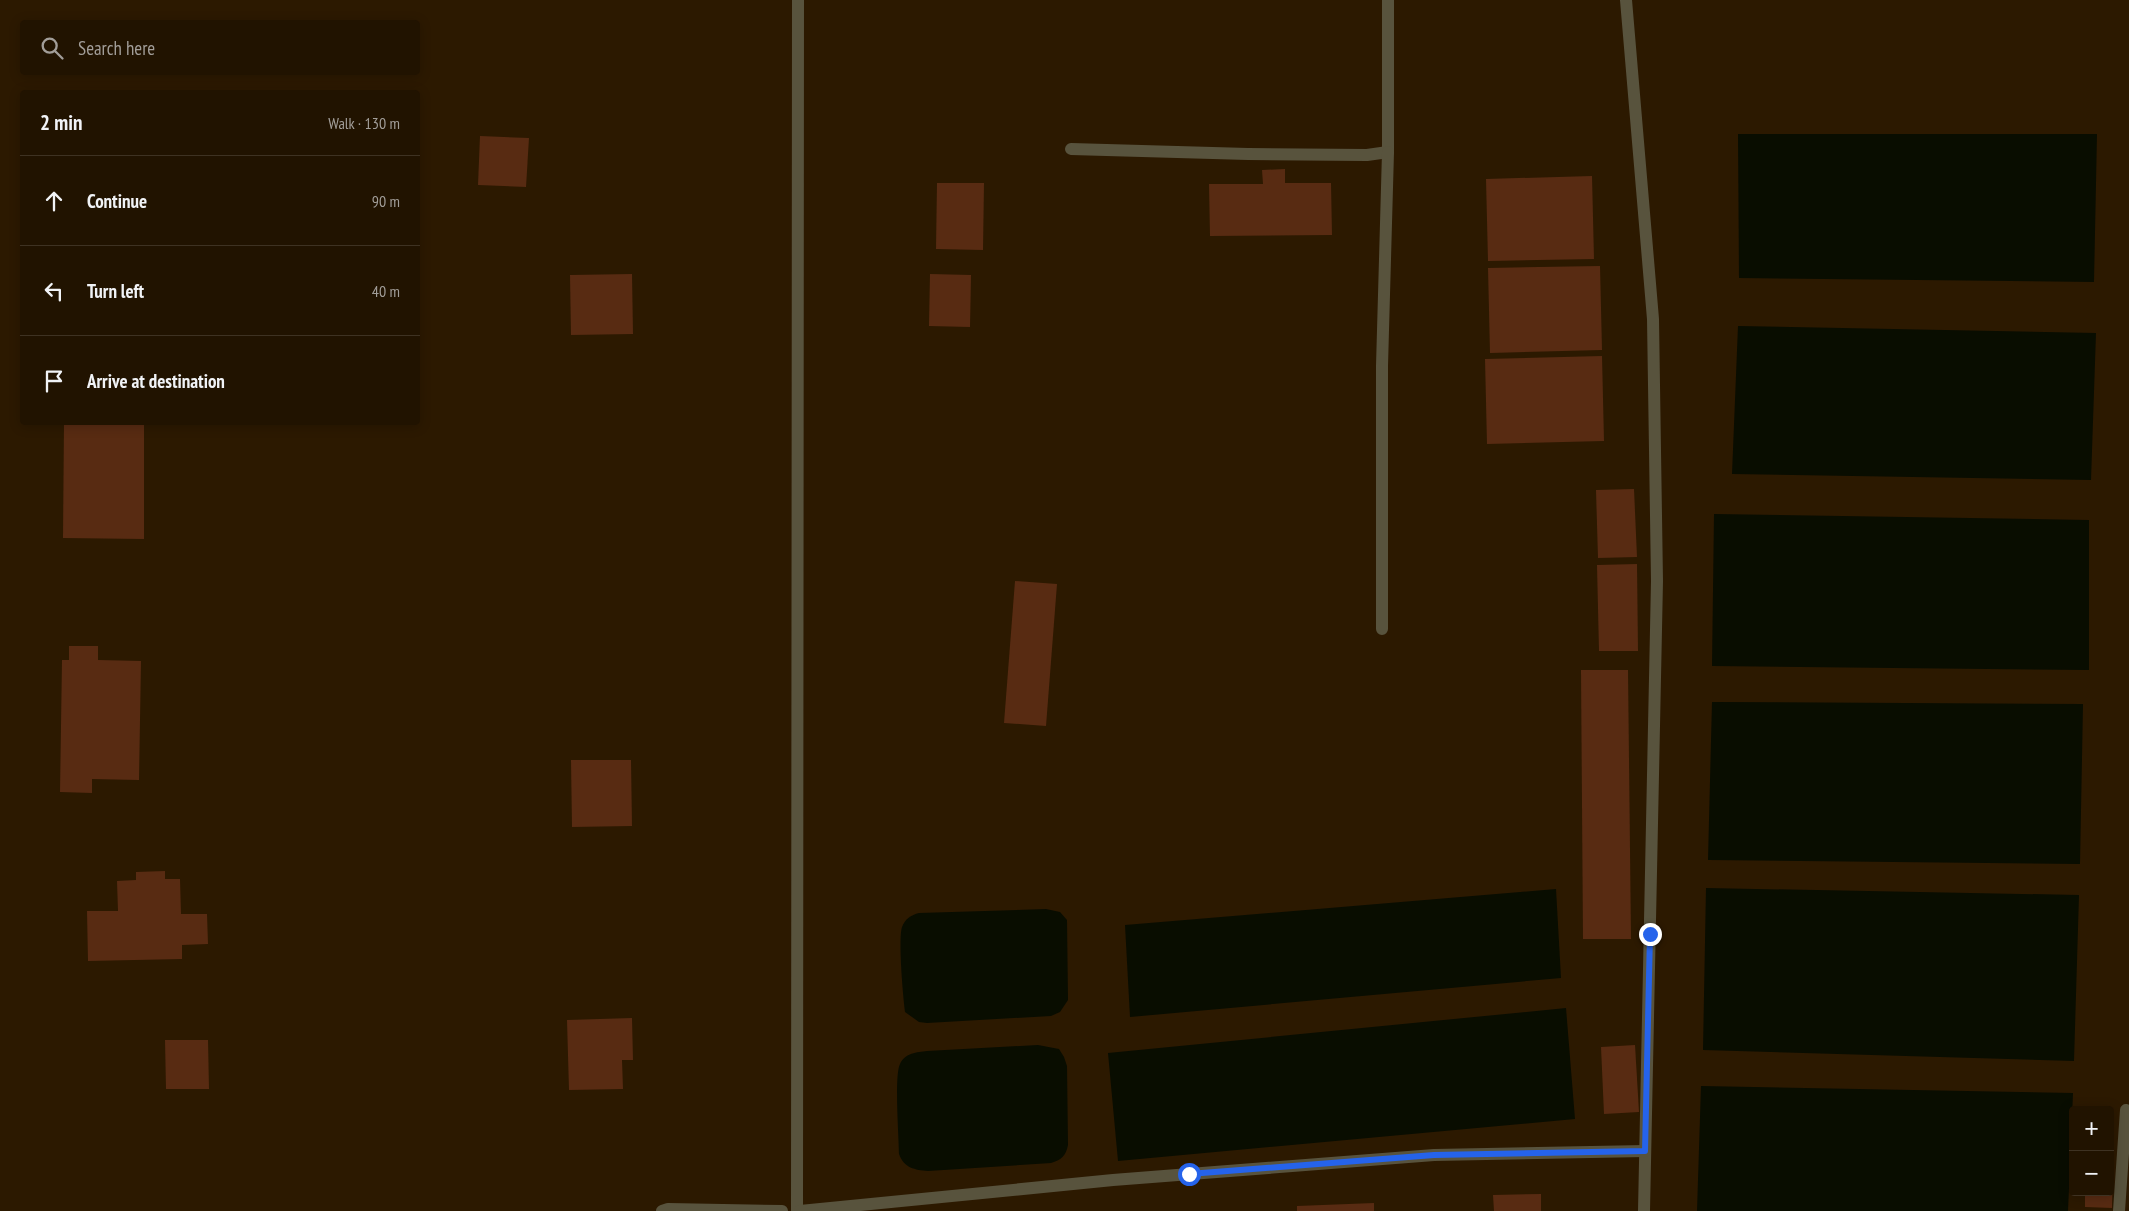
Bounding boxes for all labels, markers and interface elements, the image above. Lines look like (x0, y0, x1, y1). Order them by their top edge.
search box (20, 20, 420, 75)
icon: search (38, 34, 66, 62)
text: Search here (78, 36, 155, 60)
text: 2 min (40, 109, 82, 136)
text: Walk · 130 m (328, 113, 400, 133)
icon: ahead (40, 187, 68, 215)
text: Continue (87, 189, 147, 213)
text: 90 m (372, 191, 400, 211)
icon: left (40, 277, 68, 305)
text: Turn left (87, 279, 144, 303)
text: 40 m (372, 281, 400, 301)
icon: arrive (40, 367, 68, 395)
text: Arrive at destination (87, 369, 225, 393)
route end (1639, 923, 1662, 946)
map controls (2069, 1106, 2114, 1196)
button: + (2069, 1106, 2114, 1151)
button: − (2069, 1151, 2114, 1196)
route start (1178, 1163, 1201, 1186)

